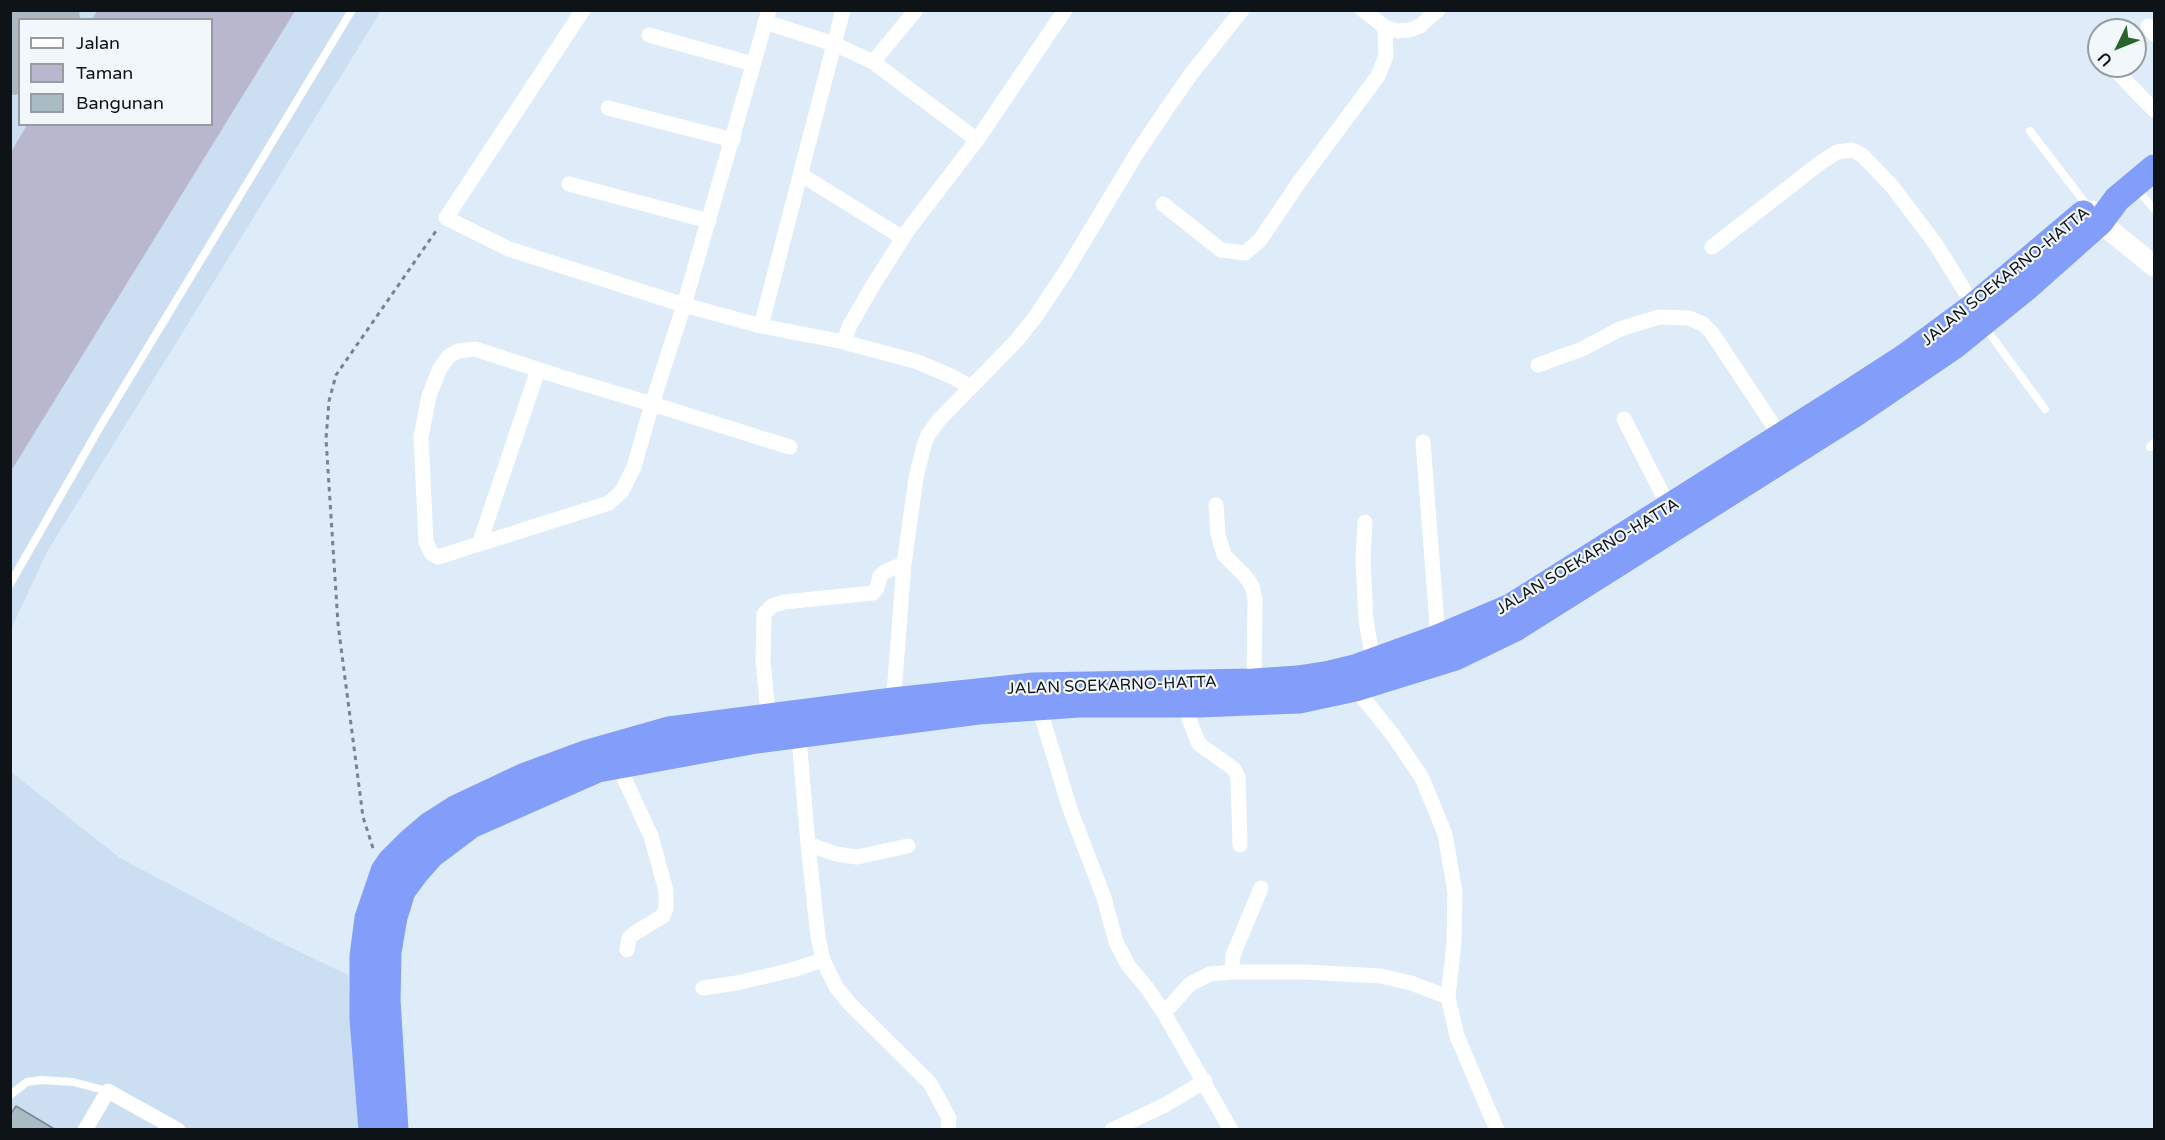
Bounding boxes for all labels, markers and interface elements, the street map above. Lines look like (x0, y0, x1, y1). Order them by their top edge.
legend (18, 18, 213, 126)
north arrow (2087, 18, 2147, 78)
text: Jalan (76, 32, 120, 54)
text: U (2094, 48, 2117, 70)
text: Taman (76, 62, 133, 84)
text: Bangunan (76, 92, 164, 114)
street label: JALAN SOEKARNO-HATTA (1918, 204, 2094, 350)
street label: JALAN SOEKARNO-HATTA (1493, 495, 1683, 619)
street label: JALAN SOEKARNO-HATTA (1007, 673, 1217, 699)

